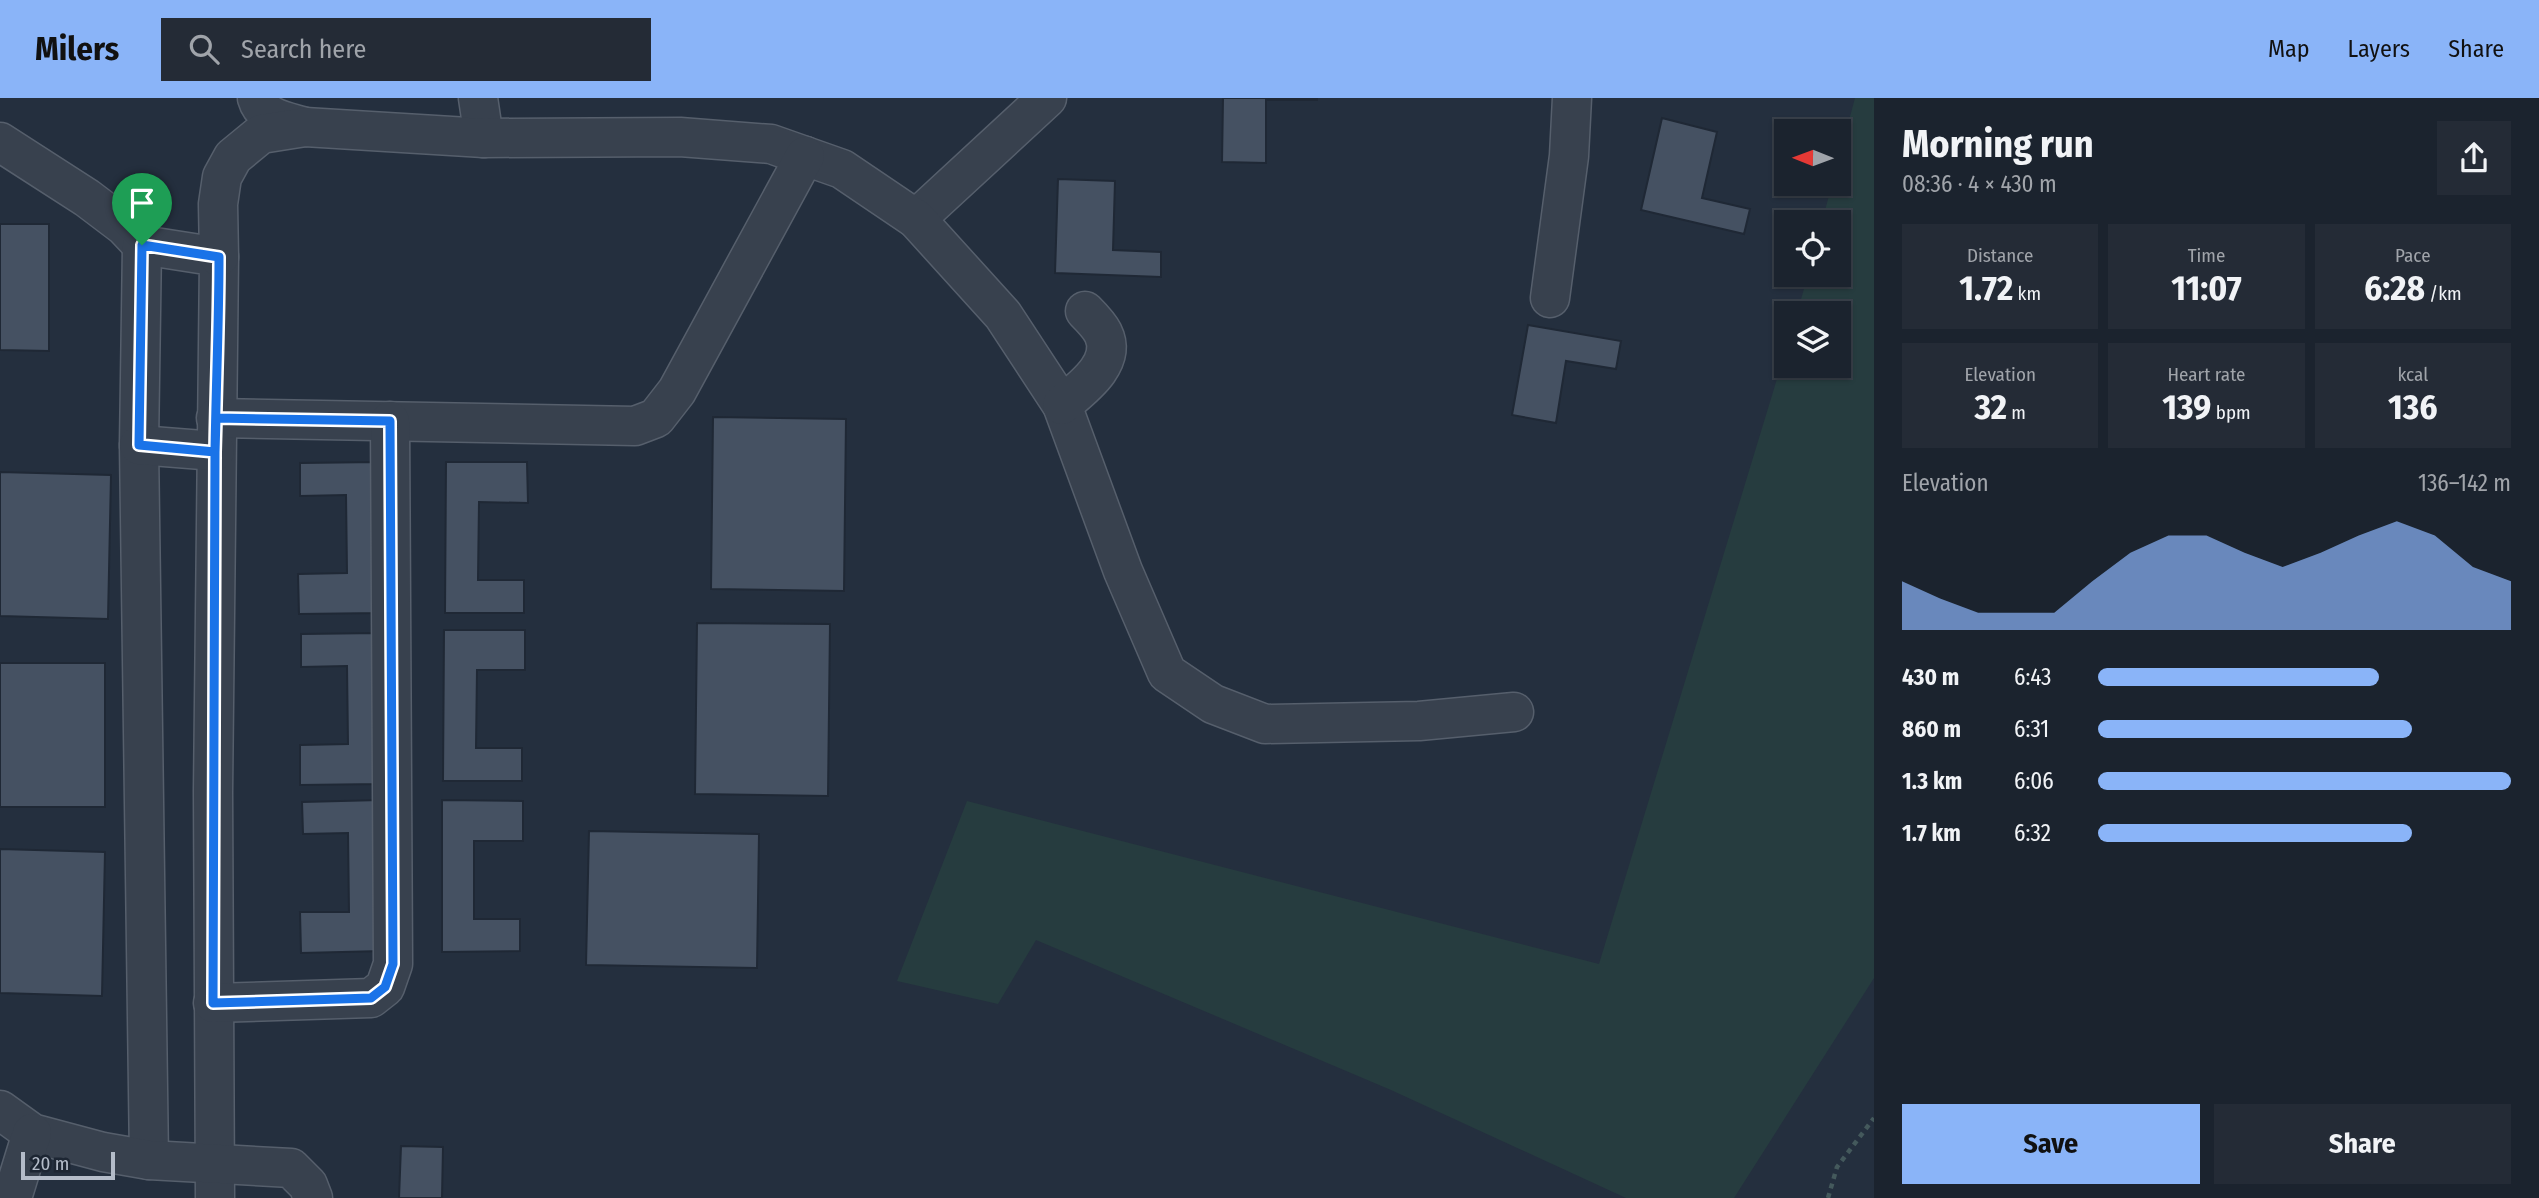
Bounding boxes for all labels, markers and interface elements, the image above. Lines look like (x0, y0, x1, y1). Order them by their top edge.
search box (161, 18, 651, 81)
text: Milers (35, 29, 119, 69)
icon: search (185, 30, 223, 68)
text: Search here (241, 34, 366, 65)
text: Map (2268, 35, 2310, 63)
text: Layers (2348, 35, 2410, 63)
text: Share (2448, 35, 2504, 63)
north arrow (1774, 119, 1852, 196)
map controls (1774, 119, 1851, 378)
text: Morning run (1902, 121, 2094, 167)
button: share (2437, 121, 2511, 195)
text: 08:36 · 4 × 430 m (1902, 170, 2057, 198)
pin (112, 173, 172, 245)
icon: arrive (123, 184, 161, 222)
button: locate (1774, 210, 1851, 287)
text: Distance (1967, 244, 2033, 267)
text: Time (2188, 244, 2225, 267)
text: Pace (2395, 244, 2431, 267)
text: 1.72 (1959, 267, 2013, 309)
text: 11:07 (2171, 267, 2242, 309)
text: 6:28 (2364, 267, 2425, 309)
text: km (2013, 282, 2041, 305)
text: /km (2425, 282, 2462, 305)
button: layers (1774, 301, 1851, 378)
text: Elevation (1964, 363, 2036, 386)
text: Heart rate (2167, 363, 2246, 386)
text: kcal (2397, 363, 2428, 386)
text: 32 (1974, 386, 2007, 428)
text: 139 (2162, 386, 2211, 428)
text: 136 (2388, 386, 2438, 428)
text: m (2007, 401, 2026, 424)
text: bpm (2211, 401, 2251, 424)
text: Elevation (1902, 469, 1989, 497)
text: 136–142 m (2418, 469, 2511, 497)
text: 430 m (1902, 663, 1959, 691)
text: 6:43 (2014, 663, 2051, 691)
text: 860 m (1902, 715, 1961, 743)
text: 6:31 (2014, 715, 2049, 743)
text: 1.3 km (1902, 767, 1962, 795)
text: 6:06 (2014, 767, 2054, 795)
text: 1.7 km (1902, 819, 1961, 847)
text: 6:32 (2014, 819, 2051, 847)
button: Save (1902, 1104, 2200, 1184)
button: Share (2214, 1104, 2511, 1184)
scale bar (21, 1149, 116, 1181)
text: 20 m (32, 1152, 69, 1175)

